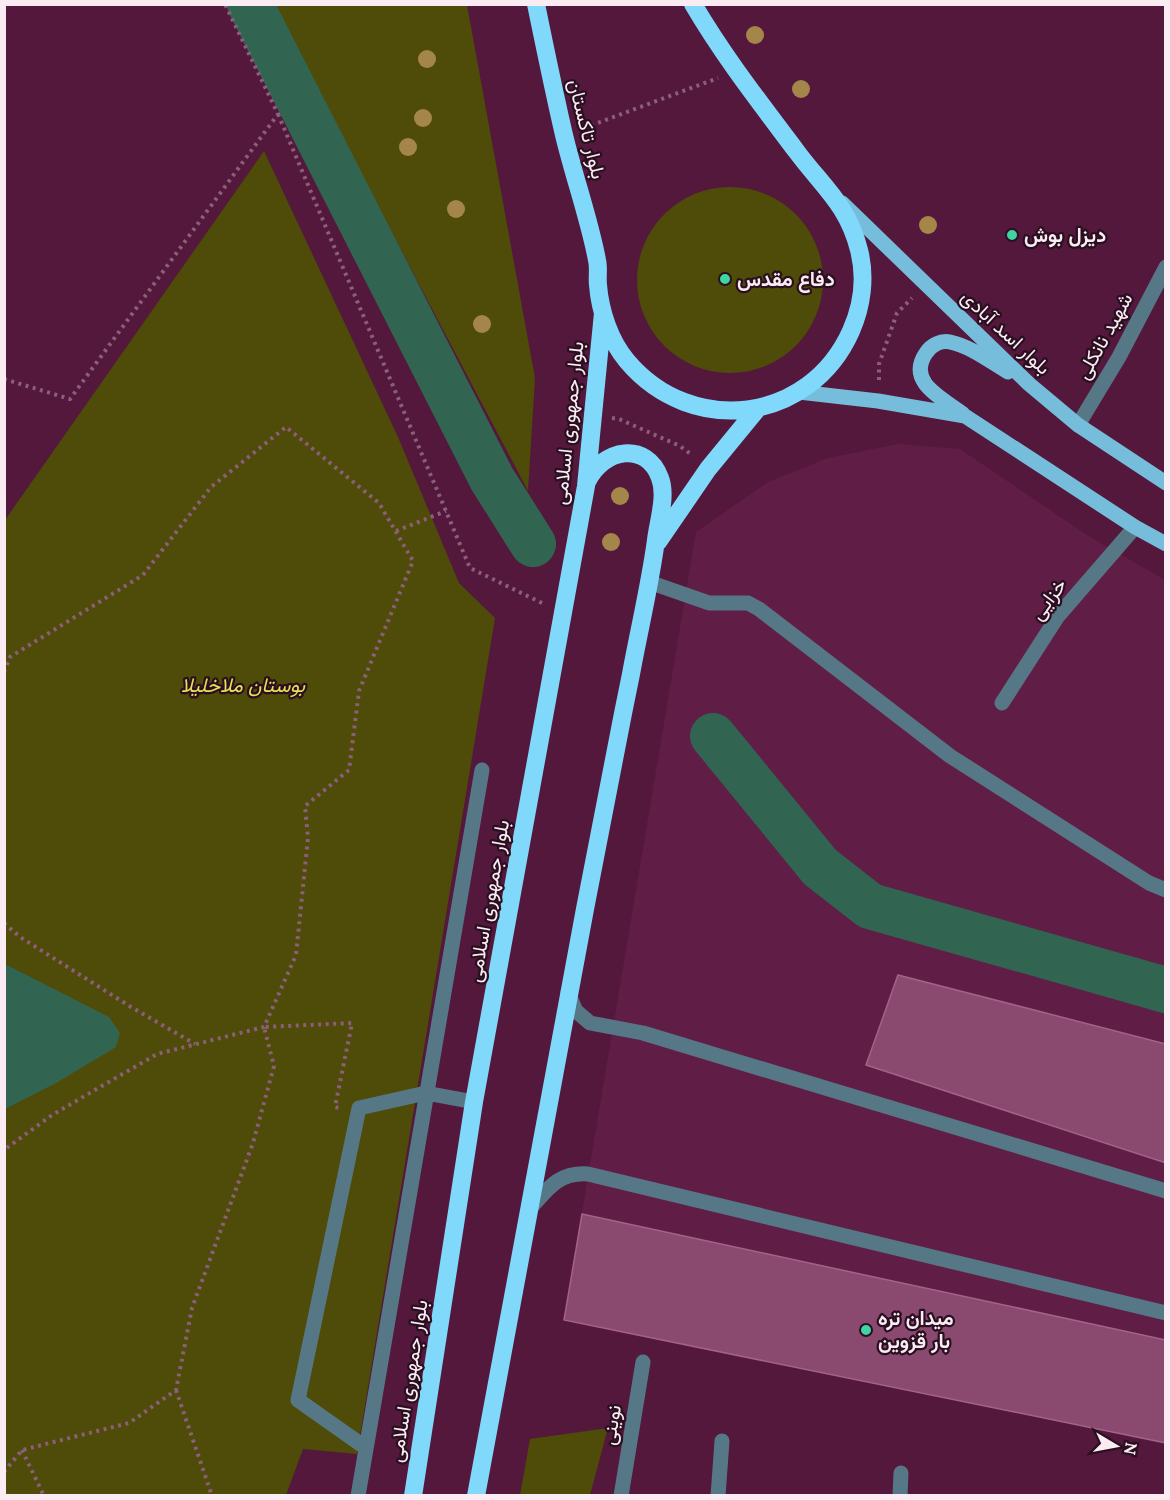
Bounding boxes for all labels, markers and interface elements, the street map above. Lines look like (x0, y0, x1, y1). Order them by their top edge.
street label: بلوار تاکستان (562, 76, 612, 182)
place label: دیزل بوش (1024, 222, 1106, 248)
marker: دیزل بوش (1005, 228, 1019, 242)
place label: دفاع مقدس (737, 266, 835, 293)
marker: دفاع مقدس (718, 272, 732, 286)
street label: بلوار اسد آبادی (956, 284, 1056, 380)
street label: شهید نانکلی (1070, 288, 1138, 384)
street label: بلوار جمهوری اسلامی (546, 340, 590, 506)
street label: خزایی (1024, 573, 1072, 625)
park label: بوستان ملاخلیلا (181, 672, 306, 698)
street label: بلوار جمهوری اسلامی (461, 818, 515, 984)
street label: بلوار جمهوری اسلامی (382, 1298, 434, 1464)
place label: میدان تره بار قزوین (878, 1305, 954, 1354)
marker: میدان تره بار قزوین (859, 1323, 873, 1337)
street label: نوینی (595, 1403, 627, 1447)
north arrow (1086, 1416, 1146, 1476)
text: N (1120, 1441, 1142, 1456)

